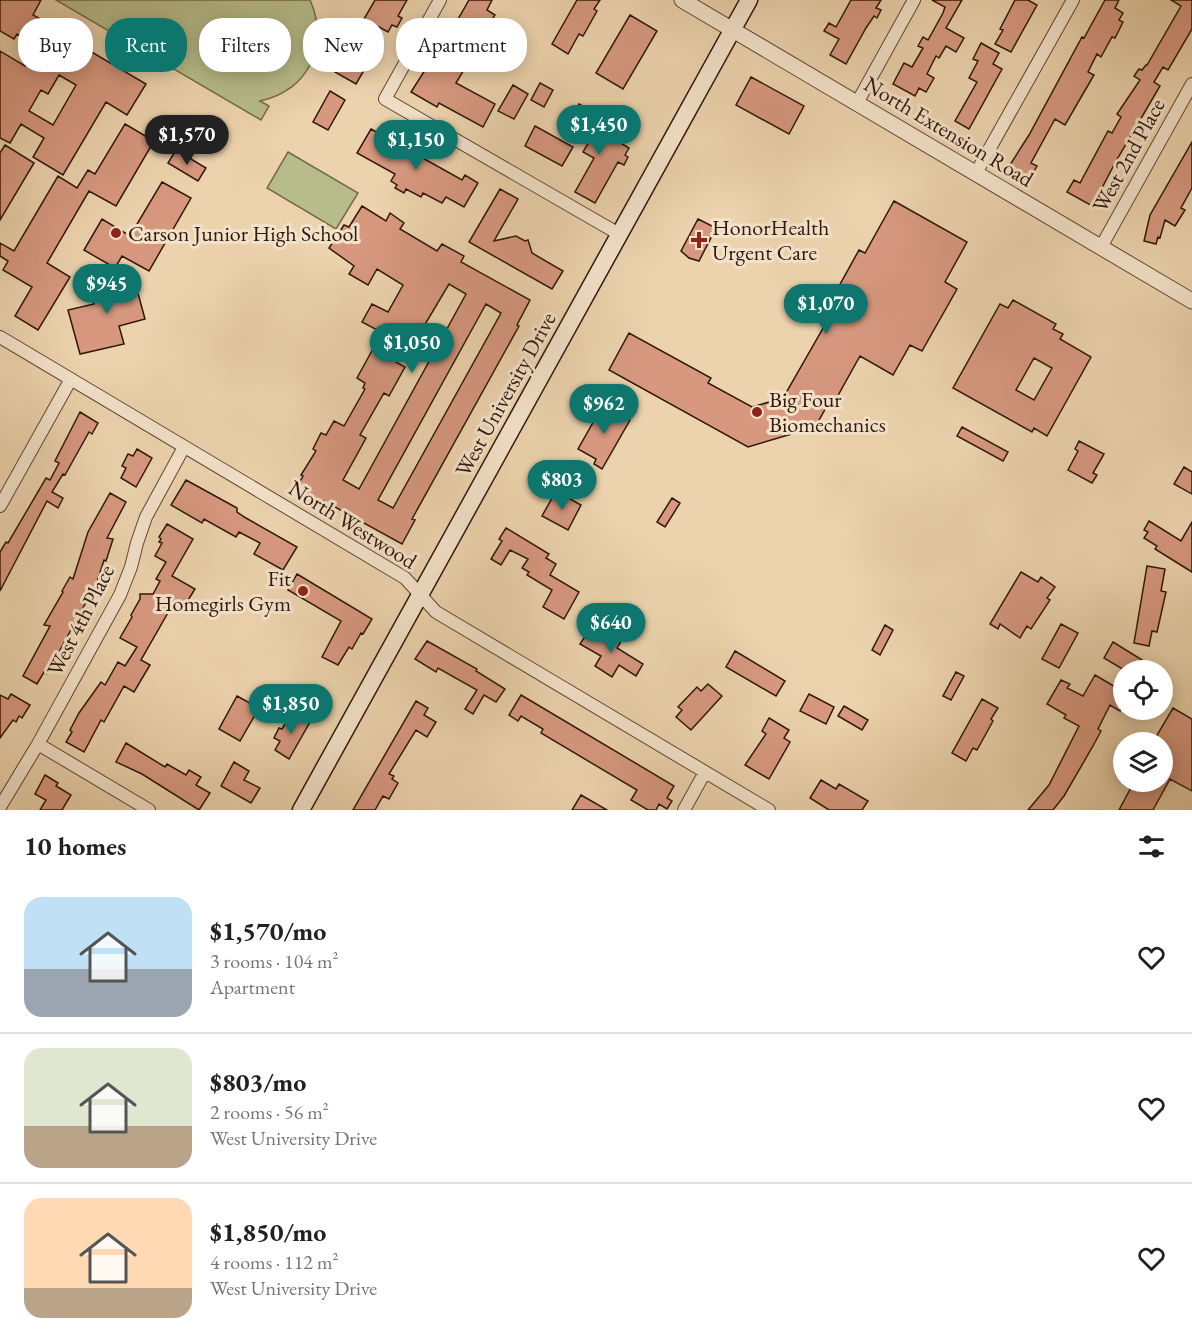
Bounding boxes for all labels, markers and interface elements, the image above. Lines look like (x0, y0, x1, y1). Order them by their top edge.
chip: Buy (18, 18, 93, 72)
chip: Rent (105, 18, 187, 72)
chip: Filters (199, 18, 291, 72)
chip: New (303, 18, 384, 72)
chip: Apartment (396, 18, 527, 72)
street label: North Extension Road (859, 69, 1040, 194)
street label: West 2nd Place (1085, 93, 1172, 217)
pin: $1,450 (550, 105, 648, 156)
text: $1,450 (571, 111, 627, 137)
pin: $1,570 (138, 115, 236, 166)
pin: $1,150 (367, 120, 465, 171)
text: $1,570 (159, 121, 215, 147)
text: $1,150 (388, 126, 444, 152)
place label: HonorHealth Urgent Care (712, 213, 829, 267)
place label: Carson Junior High School (128, 219, 358, 248)
marker: Carson Junior High School (109, 226, 123, 240)
marker: HonorHealth Urgent Care (690, 231, 708, 249)
pin: $945 (71, 264, 143, 315)
text: $945 (87, 270, 127, 296)
pin: $1,070 (777, 284, 875, 335)
text: $1,070 (798, 290, 854, 316)
street label: West University Drive (448, 307, 563, 482)
pin: $1,050 (363, 323, 461, 374)
text: $1,050 (384, 329, 440, 355)
pin: $962 (568, 384, 640, 435)
place label: Big Four Biomechanics (769, 385, 886, 439)
text: $962 (584, 390, 624, 416)
marker: Big Four Biomechanics (750, 405, 764, 419)
pin: $803 (526, 460, 598, 511)
text: $803 (542, 466, 582, 492)
street label: North Westwood (283, 473, 423, 576)
street label: West 4th Place (40, 559, 121, 681)
place label: Fit Homegirls Gym (155, 564, 291, 618)
marker: Fit Homegirls Gym (296, 584, 310, 598)
pin: $640 (575, 603, 647, 654)
text: $640 (591, 609, 631, 635)
map controls (1113, 660, 1173, 792)
button: locate (1113, 660, 1173, 720)
pin: $1,850 (242, 684, 340, 735)
text: $1,850 (263, 690, 319, 716)
button: layers (1113, 732, 1173, 792)
text: 10 homes (24, 829, 126, 863)
icon: filters (1135, 830, 1168, 863)
text: $1,570/mo (210, 914, 326, 948)
icon: home (72, 921, 144, 993)
icon: heart (1135, 941, 1168, 974)
text: 3 rooms · 104 m² (210, 948, 338, 974)
text: Apartment (210, 974, 295, 1000)
text: $803/mo (210, 1065, 306, 1099)
icon: home (72, 1072, 144, 1144)
icon: heart (1135, 1092, 1168, 1125)
text: 2 rooms · 56 m² (210, 1099, 329, 1125)
text: West University Drive (210, 1125, 377, 1151)
text: $1,850/mo (210, 1215, 326, 1249)
icon: home (72, 1222, 144, 1294)
icon: heart (1135, 1242, 1168, 1275)
text: 4 rooms · 112 m² (210, 1249, 338, 1275)
text: West University Drive (210, 1275, 377, 1301)

